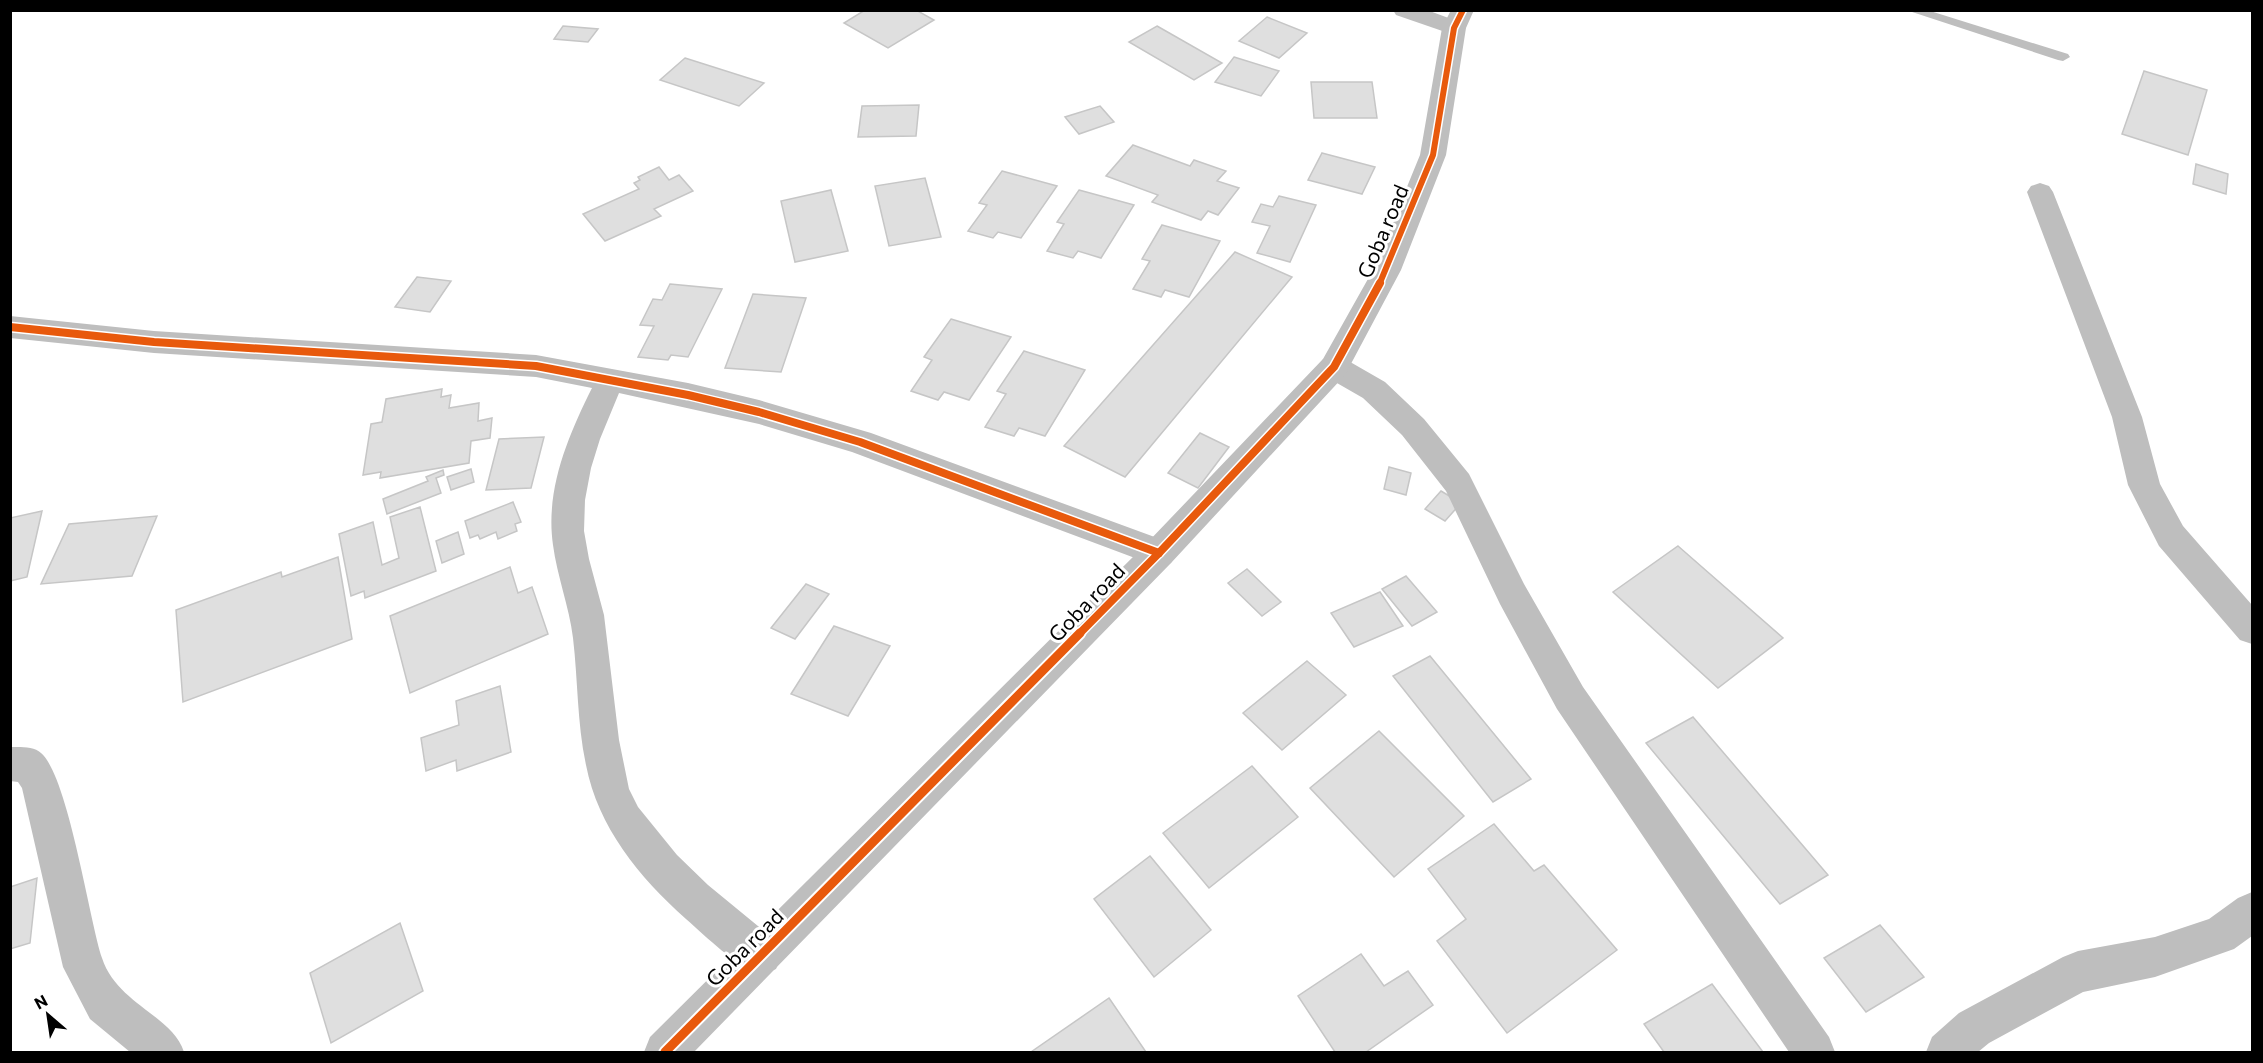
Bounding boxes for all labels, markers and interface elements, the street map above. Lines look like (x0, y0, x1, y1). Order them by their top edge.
street label: Goba road (1351, 181, 1413, 281)
street label: Goba road (1043, 558, 1129, 646)
street label: Goba road (700, 903, 788, 991)
north arrow (18, 985, 78, 1045)
text: N (31, 990, 50, 1013)

